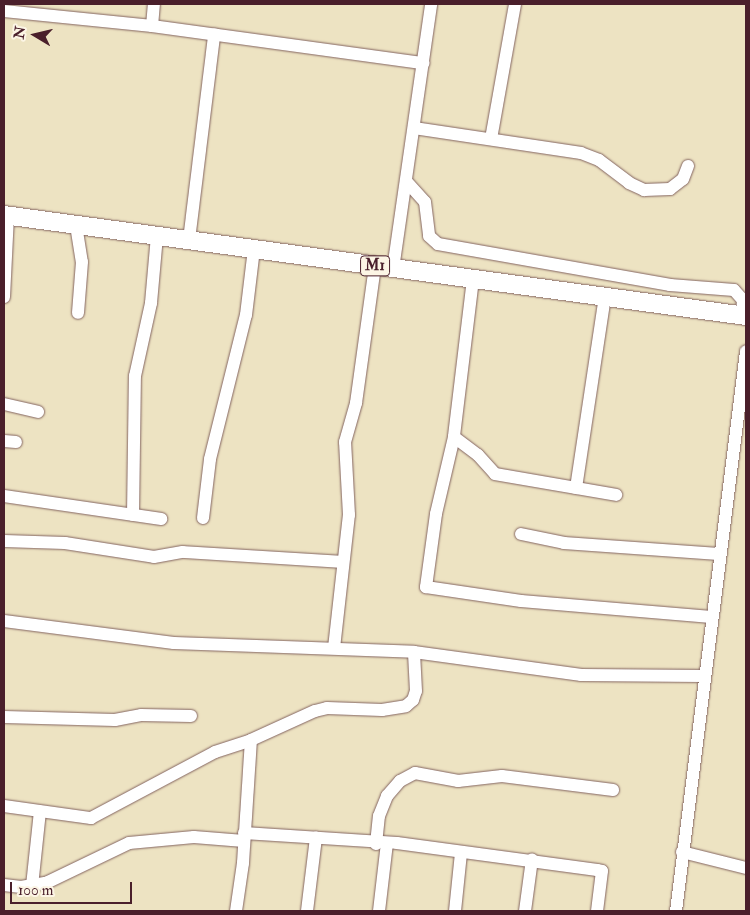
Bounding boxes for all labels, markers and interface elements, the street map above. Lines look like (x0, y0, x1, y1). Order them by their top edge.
north arrow (10, 10, 60, 60)
text: N (10, 25, 29, 40)
road number: M1 (360, 254, 390, 278)
scale bar (12, 872, 135, 904)
text: 100 m (18, 881, 53, 900)

